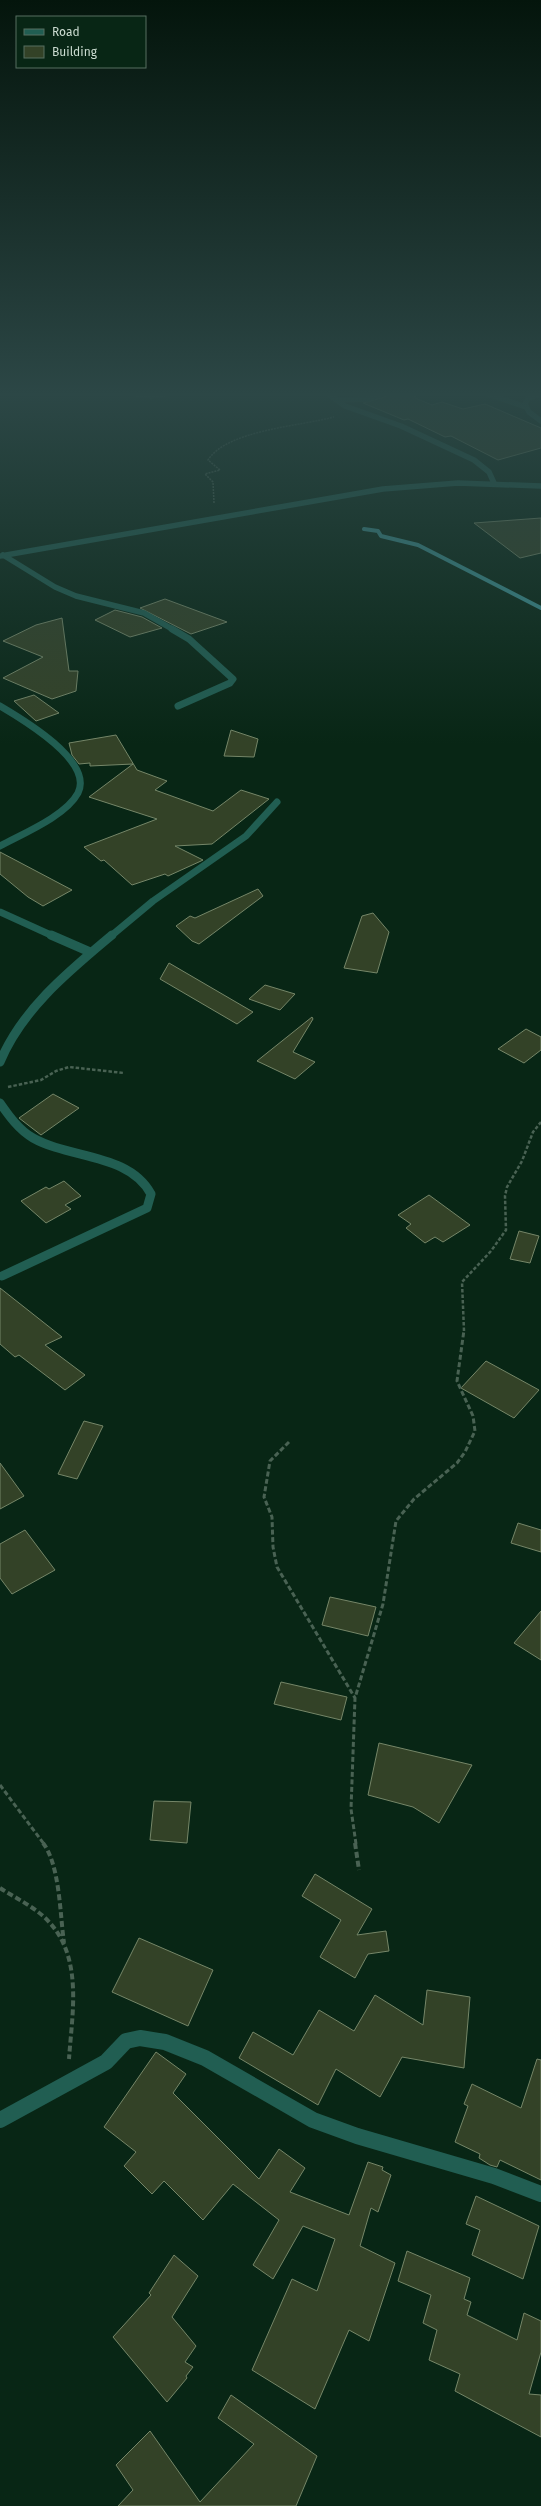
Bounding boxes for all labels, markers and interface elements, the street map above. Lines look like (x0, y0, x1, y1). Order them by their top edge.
legend (16, 16, 146, 68)
text: Road (52, 25, 80, 39)
text: Building (52, 45, 98, 59)

